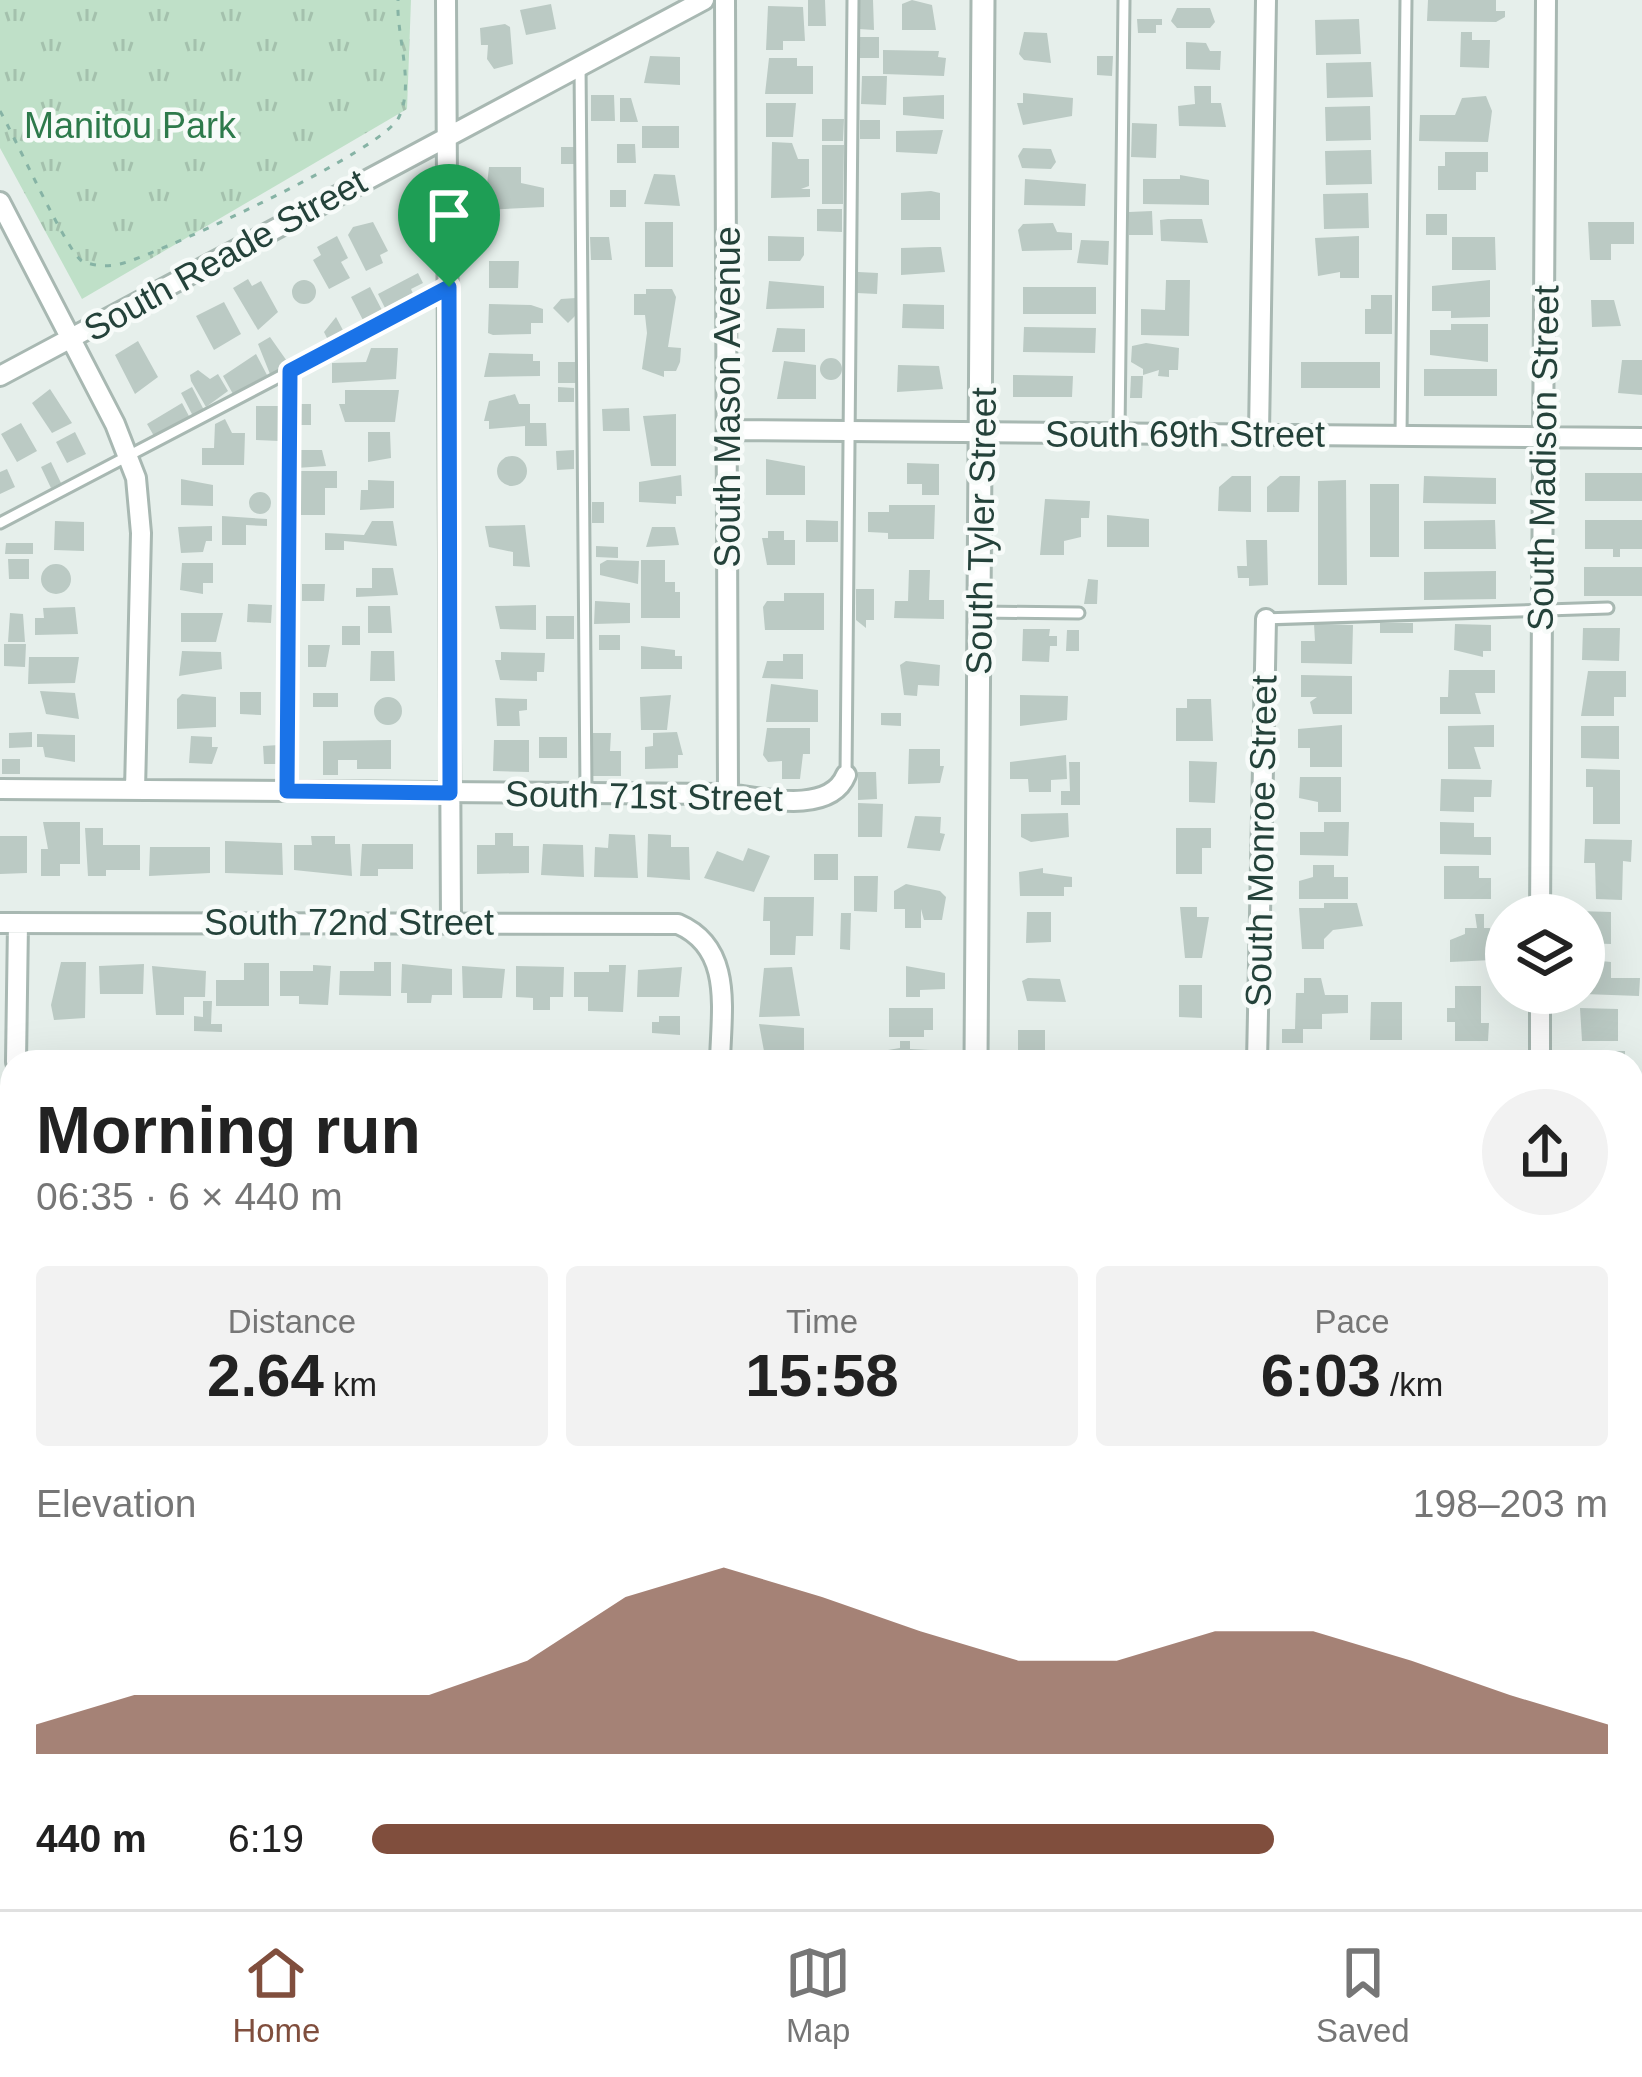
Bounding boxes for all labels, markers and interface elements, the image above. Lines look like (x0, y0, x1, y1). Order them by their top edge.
park label: Manitou Park (24, 105, 237, 146)
street label: South Reade Street (77, 160, 373, 350)
pin (398, 164, 500, 287)
icon: arrive (416, 182, 482, 248)
street label: South Mason Avenue (707, 226, 748, 568)
street label: South Madison Street (1519, 285, 1567, 631)
street label: South Tyler Street (958, 387, 1004, 675)
street label: South 69th Street (1045, 414, 1325, 455)
street label: South Monroe Street (1238, 675, 1284, 1007)
street label: South 71st Street (505, 773, 783, 819)
map controls (1485, 894, 1605, 1014)
button: layers (1485, 894, 1605, 1014)
street label: South 72nd Street (204, 902, 494, 943)
button: share (1482, 1089, 1608, 1215)
text: Morning run (36, 1093, 421, 1167)
text: 06:35 · 6 × 440 m (36, 1175, 343, 1218)
text: Distance (228, 1303, 356, 1340)
text: Time (786, 1303, 858, 1340)
text: Pace (1314, 1303, 1390, 1340)
text: 2.64 (207, 1342, 324, 1409)
text: 15:58 (745, 1342, 899, 1409)
text: 6:03 (1261, 1342, 1381, 1409)
text: km (324, 1366, 377, 1403)
text: /km (1381, 1366, 1443, 1403)
text: Elevation (36, 1482, 196, 1525)
text: 198–203 m (1413, 1482, 1608, 1525)
text: 440 m (36, 1817, 147, 1860)
text: 6:19 (228, 1817, 304, 1860)
tab: Home (232, 1940, 320, 2050)
tab: Map (785, 1940, 851, 2050)
tab: Saved (1316, 1940, 1410, 2050)

